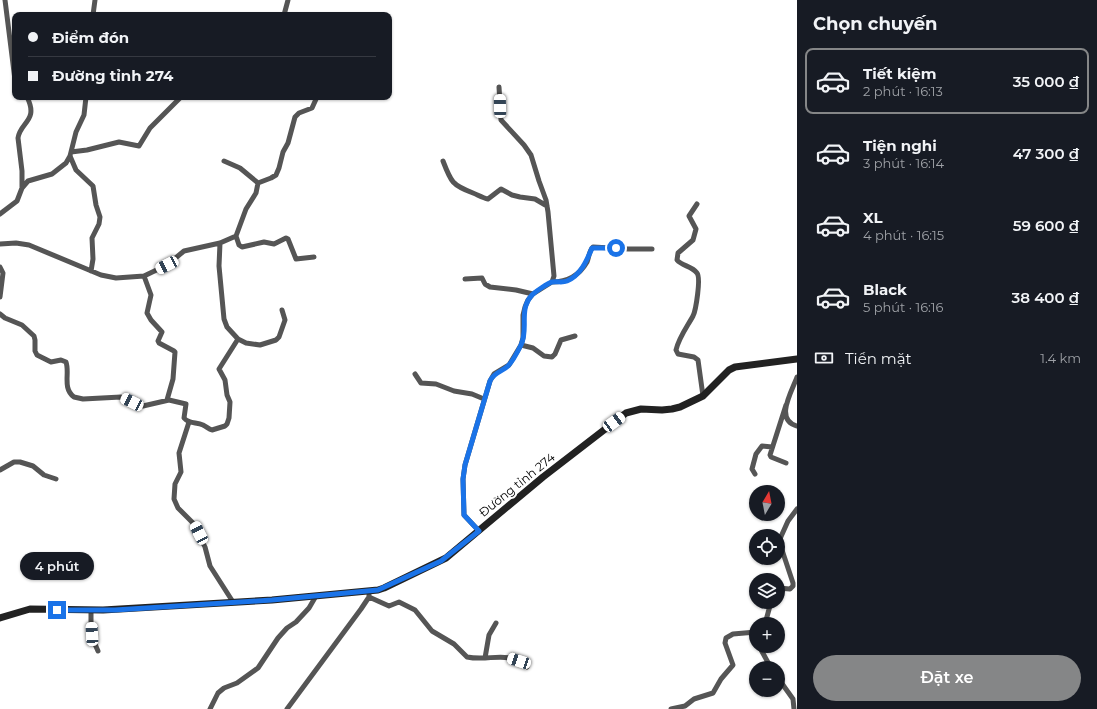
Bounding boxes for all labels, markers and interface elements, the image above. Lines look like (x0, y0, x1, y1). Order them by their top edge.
text: Chọn chuyến (813, 13, 938, 35)
text: Điểm đón (52, 28, 129, 47)
icon: car (815, 63, 851, 99)
text: Tiết kiệm (863, 64, 937, 83)
text: Đường tỉnh 274 (52, 66, 173, 85)
text: 35 000 ₫ (1013, 72, 1079, 91)
text: 2 phút · 16:13 (863, 83, 943, 99)
car (494, 94, 506, 118)
icon: car (815, 135, 851, 171)
text: Tiện nghi (863, 136, 937, 155)
text: 47 300 ₫ (1013, 144, 1079, 163)
text: 3 phút · 16:14 (863, 155, 944, 171)
icon: car (815, 207, 851, 243)
text: XL (863, 208, 882, 227)
text: 59 600 ₫ (1013, 216, 1079, 235)
text: 4 phút · 16:15 (863, 227, 944, 243)
route start (607, 239, 625, 257)
car (154, 254, 180, 276)
icon: car (815, 279, 851, 315)
text: Black (863, 280, 907, 299)
text: 38 400 ₫ (1012, 288, 1079, 307)
text: 5 phút · 16:16 (863, 299, 943, 315)
icon: cash (813, 347, 835, 369)
text: Tiền mặt (845, 349, 912, 368)
text: 1.4 km (1040, 350, 1081, 366)
car (119, 391, 145, 413)
car (601, 410, 627, 434)
street label: Đường tỉnh 274 (476, 449, 558, 520)
north arrow (749, 485, 785, 521)
map controls (749, 485, 785, 697)
car (188, 520, 210, 546)
button: locate (749, 529, 785, 565)
callout: 4 phút (20, 552, 94, 580)
text: 4 phút (35, 558, 79, 574)
button: layers (749, 573, 785, 609)
route end (48, 601, 66, 619)
button: + (749, 617, 785, 653)
car (85, 622, 99, 646)
car (506, 652, 532, 670)
button: Đặt xe (813, 655, 1081, 701)
button: − (749, 661, 785, 697)

